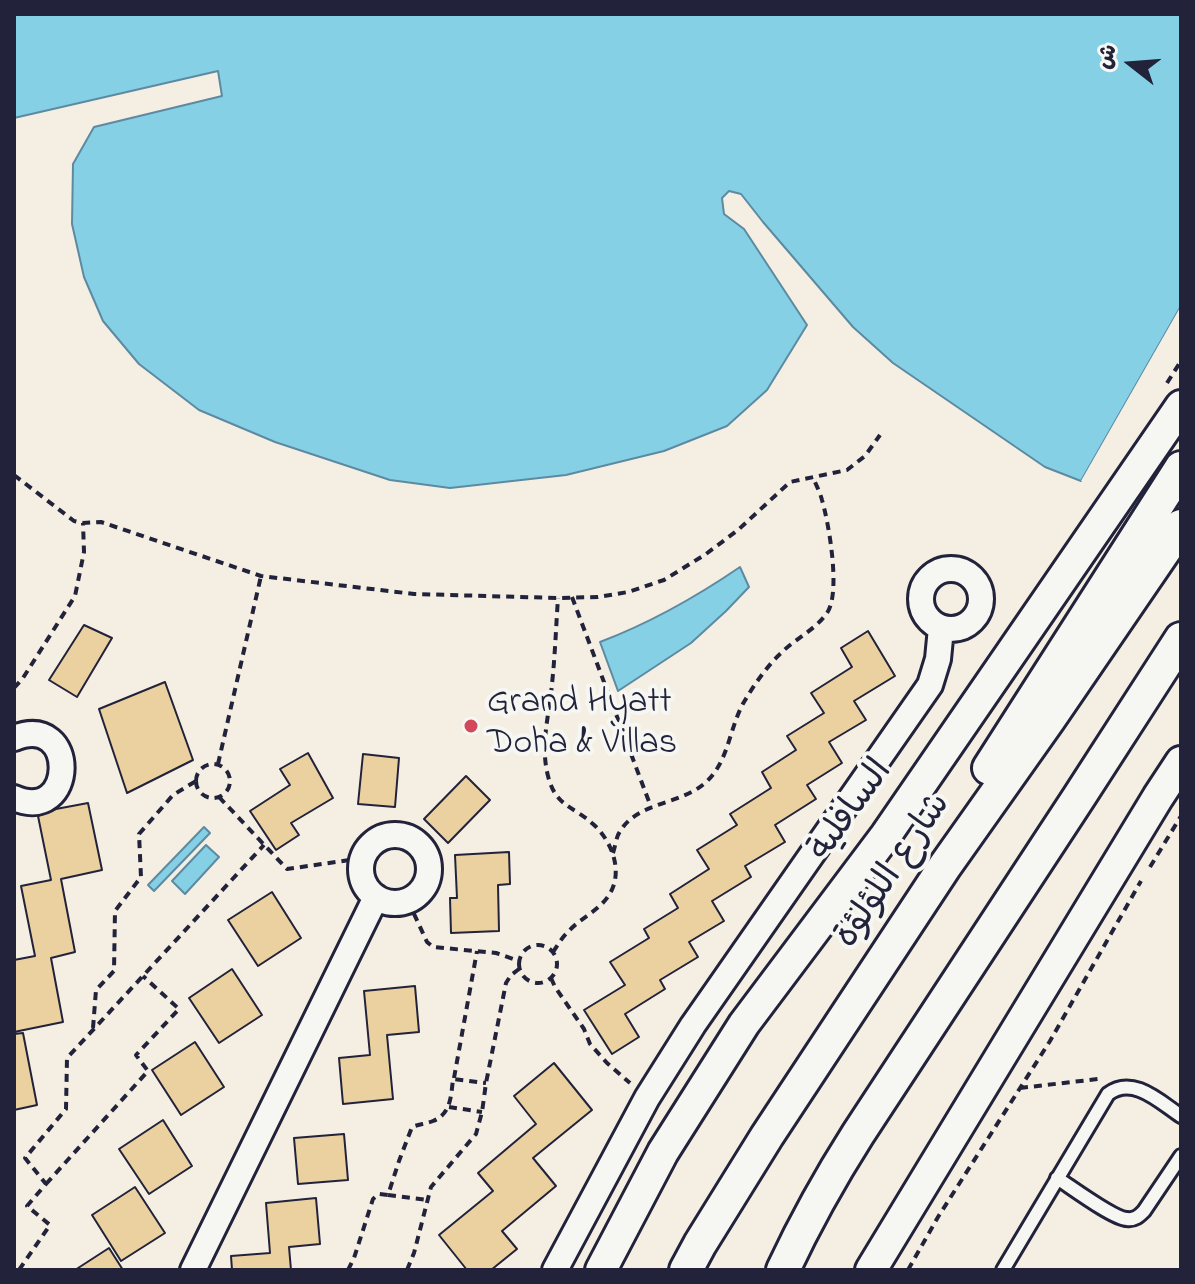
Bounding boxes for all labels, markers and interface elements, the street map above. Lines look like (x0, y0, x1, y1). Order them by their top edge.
north arrow (1091, 24, 1171, 104)
text: ش (1089, 41, 1127, 73)
place label: Grand Hyatt Doha & Villas (487, 683, 677, 768)
marker: Grand Hyatt Doha & Villas (462, 717, 480, 735)
street label: السافلية (802, 753, 904, 871)
street label: شارع اللؤلؤة (827, 786, 963, 958)

